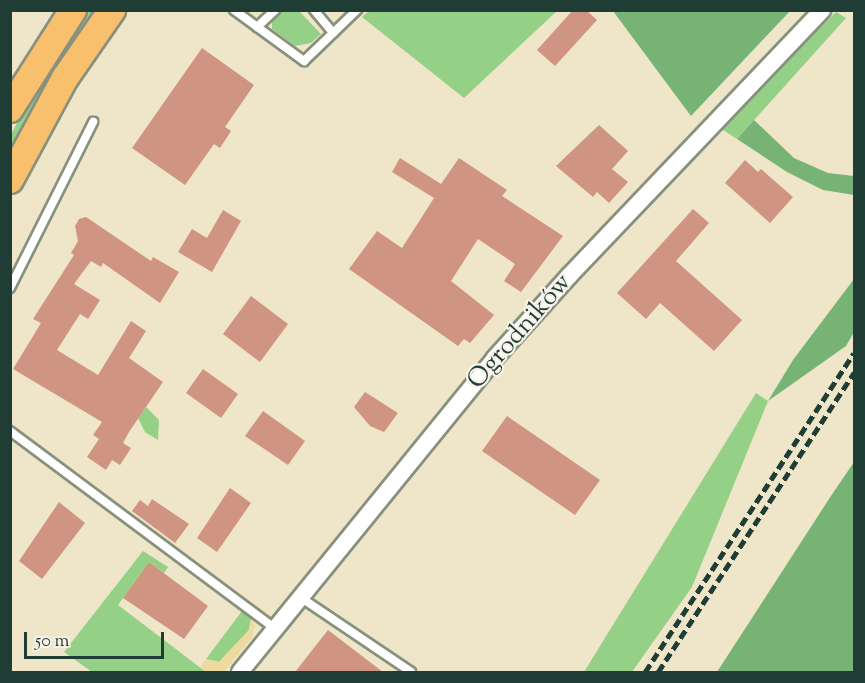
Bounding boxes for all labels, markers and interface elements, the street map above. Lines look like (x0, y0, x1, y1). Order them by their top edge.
street label: Ogrodników (461, 268, 579, 396)
scale bar (27, 620, 166, 658)
text: 50 m (35, 629, 69, 655)

